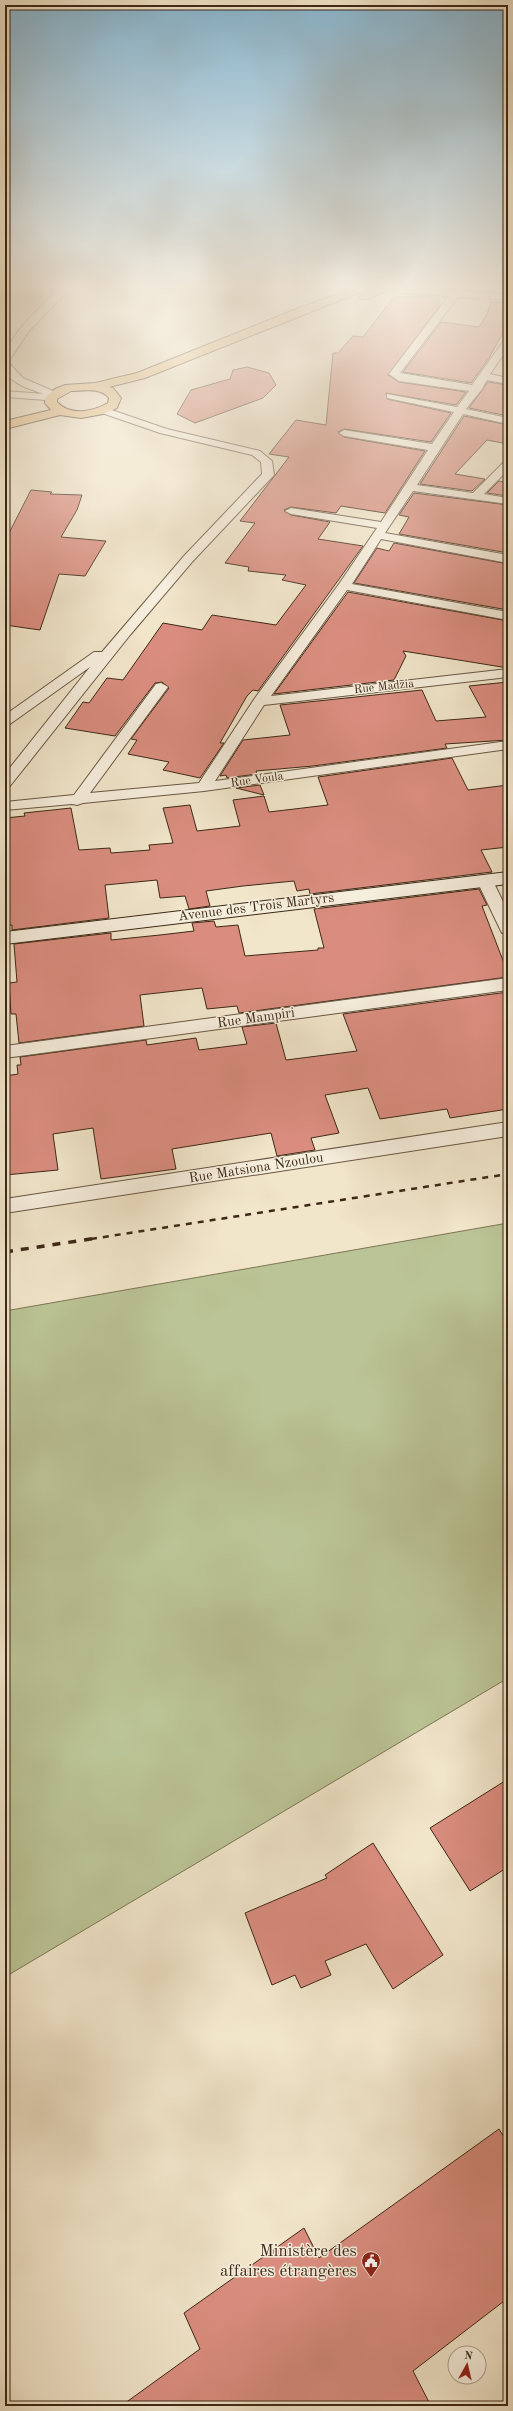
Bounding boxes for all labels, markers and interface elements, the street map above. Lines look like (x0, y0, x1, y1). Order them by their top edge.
street label: Rue Madzia (353, 678, 415, 696)
street label: Rue Voula (230, 770, 284, 790)
street label: Avenue des Trois Martyrs (177, 890, 335, 924)
street label: Rue Mampiri (216, 1006, 296, 1030)
street label: Rue Matsiona Nzoulou (188, 1150, 325, 1186)
place label: Ministère des affaires étrangères (220, 2243, 357, 2280)
public building icon: Ministère des affaires étrangères (360, 2250, 382, 2278)
north arrow (447, 2345, 487, 2385)
text: N (463, 2351, 474, 2363)

